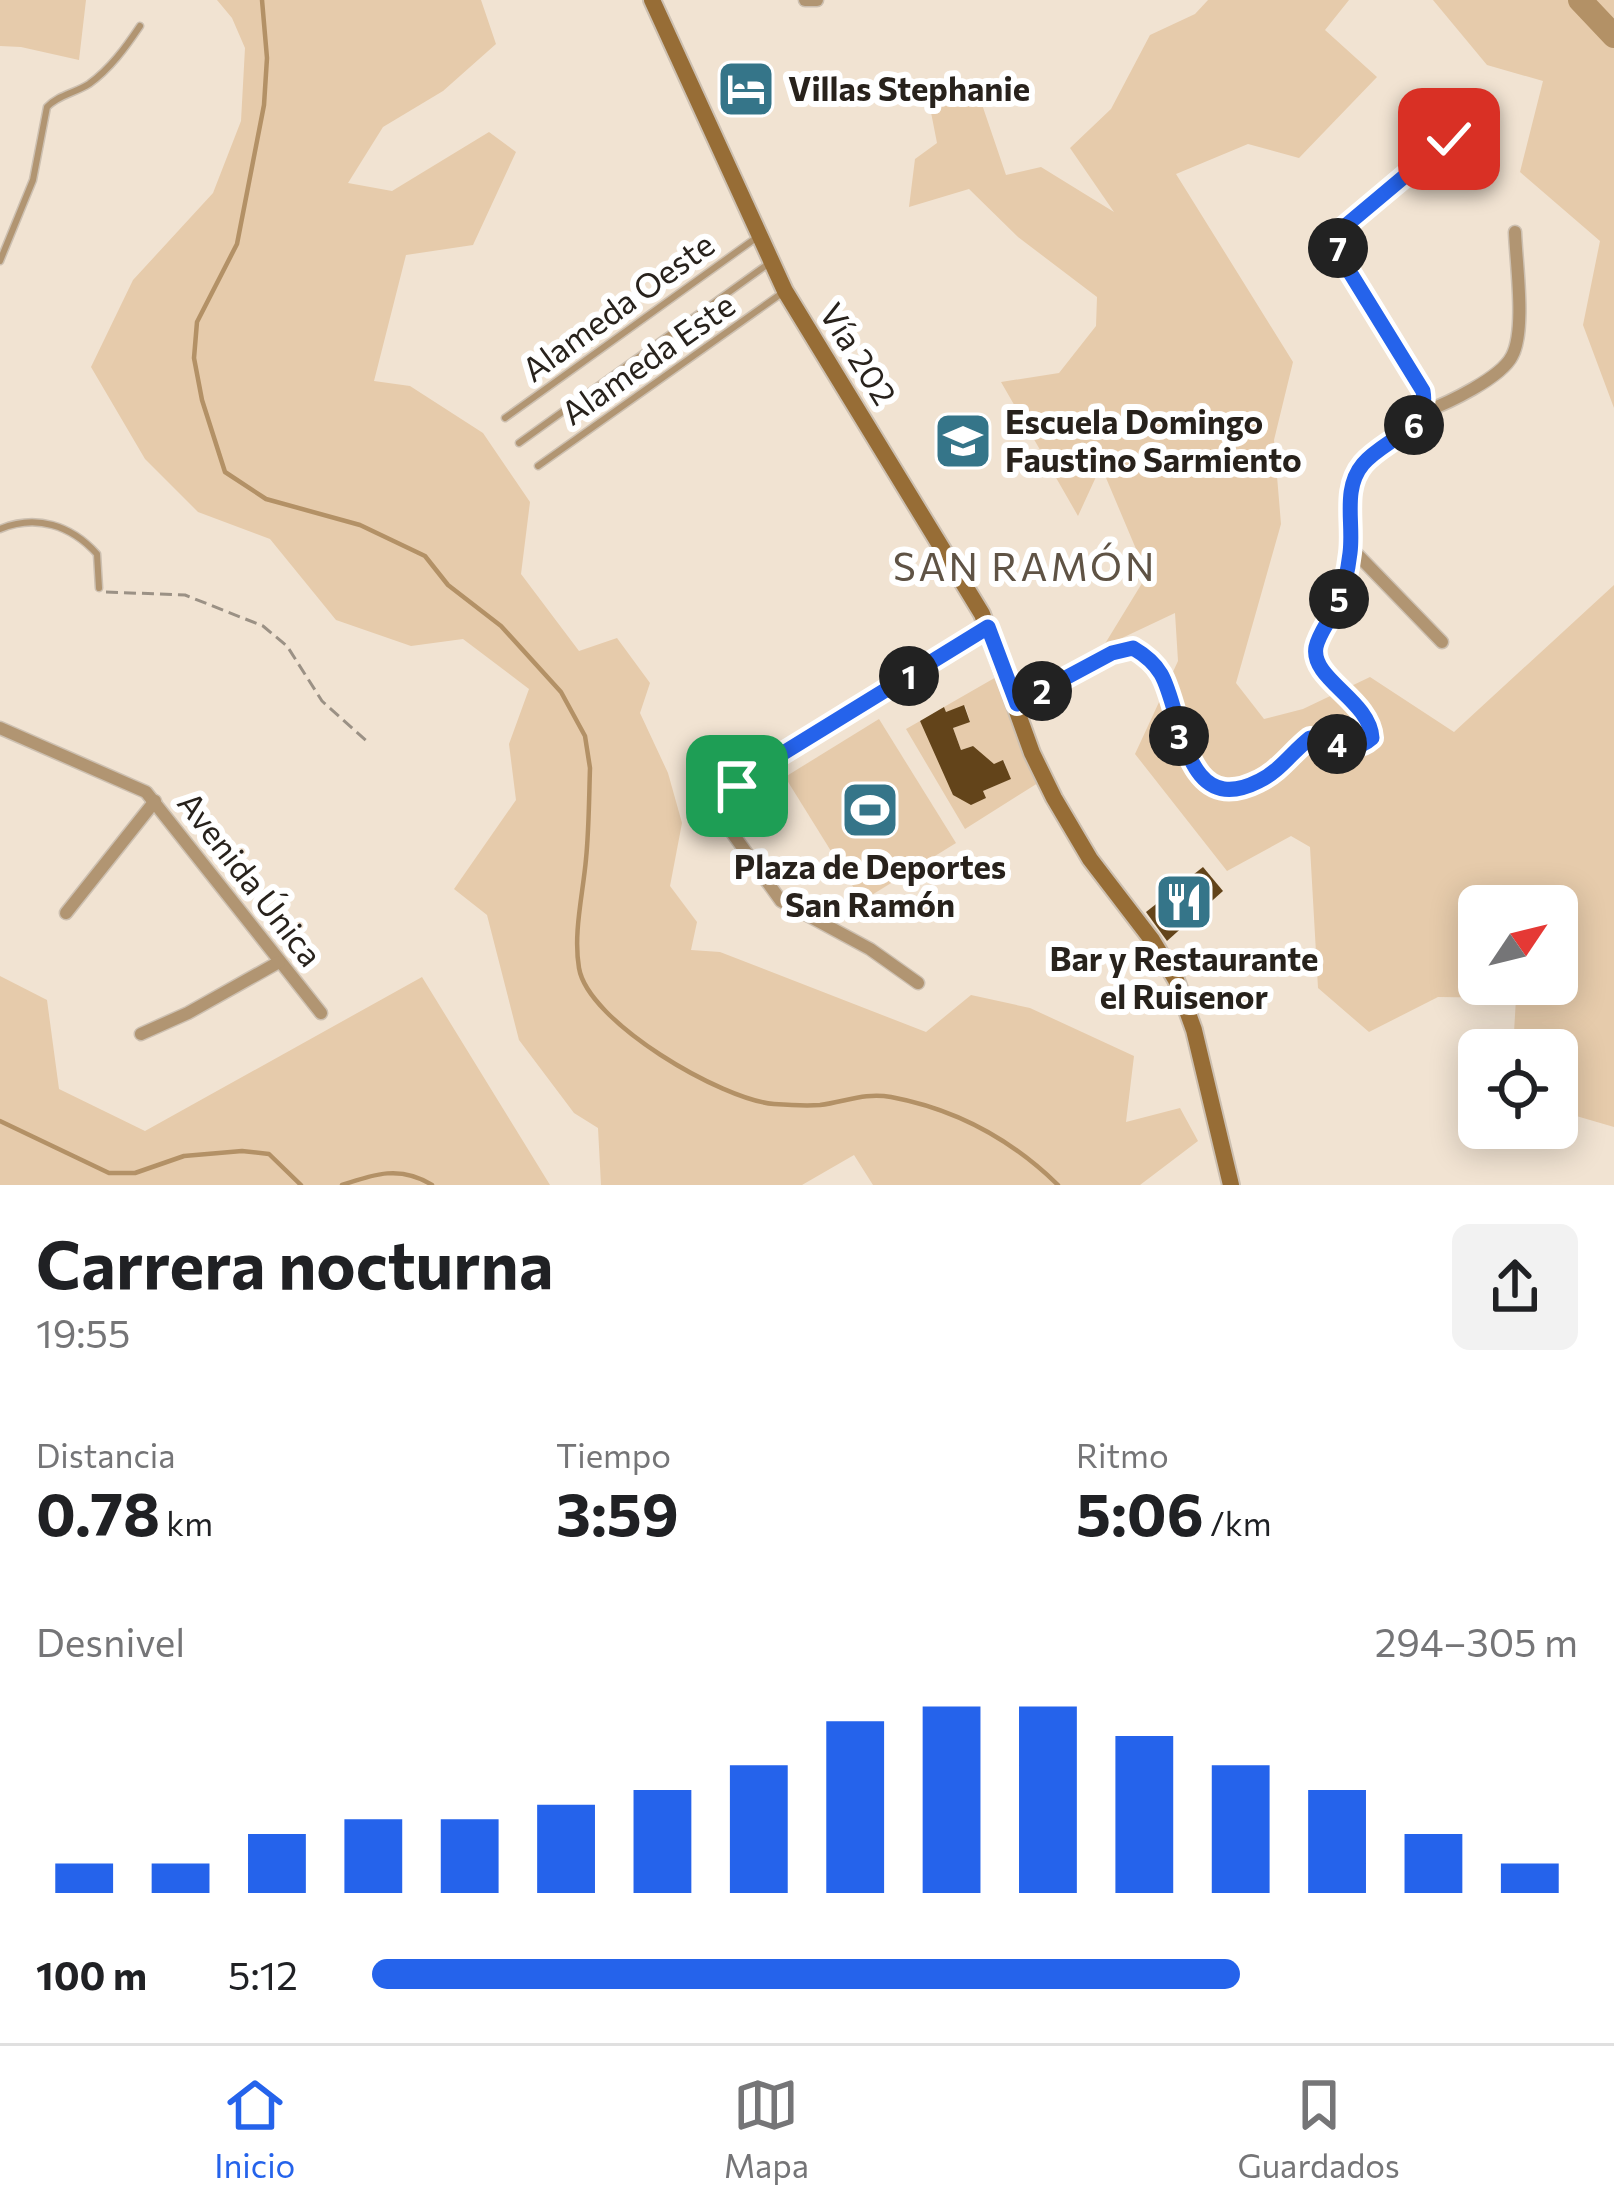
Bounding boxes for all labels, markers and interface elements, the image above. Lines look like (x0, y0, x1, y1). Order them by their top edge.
hotel icon: Villas Stephanie (715, 58, 777, 120)
place label: Villas Stephanie (788, 67, 1030, 108)
pin (1398, 88, 1500, 190)
icon: check (1416, 106, 1482, 172)
pin: 7 (1308, 218, 1368, 278)
street label: Alameda Oeste (513, 222, 721, 389)
text: 7 (1329, 227, 1347, 268)
street label: Alameda Este (552, 283, 742, 433)
street label: Vía 202 (812, 295, 906, 412)
pin: 6 (1384, 395, 1444, 455)
place label: Escuela Domingo Faustino Sarmiento (1005, 400, 1302, 479)
text: 6 (1404, 404, 1424, 445)
school or university icon: Escuela Domingo Faustino Sarmiento (932, 410, 994, 472)
district label: SAN RAMÓN (893, 541, 1157, 589)
pin: 5 (1309, 569, 1369, 629)
text: 5 (1329, 578, 1349, 619)
pin: 1 (879, 646, 939, 706)
text: 1 (902, 655, 916, 696)
pin: 2 (1012, 661, 1072, 721)
text: 2 (1033, 670, 1051, 711)
pin: 3 (1149, 706, 1209, 766)
pin: 4 (1307, 714, 1367, 774)
text: 3 (1169, 715, 1189, 756)
text: 4 (1327, 723, 1347, 764)
pin (686, 735, 788, 837)
icon: arrive (704, 753, 770, 819)
sports icon: Plaza de Deportes San Ramón (839, 779, 901, 841)
street label: Avenida Única (170, 783, 332, 974)
place label: Plaza de Deportes San Ramón (734, 845, 1006, 924)
restaurant icon: Bar y Restaurante el Ruisenor (1153, 871, 1215, 933)
north arrow (1458, 885, 1578, 1005)
map controls (1458, 885, 1578, 1149)
place label: Bar y Restaurante el Ruisenor (1050, 937, 1318, 1016)
button: locate (1458, 1029, 1578, 1149)
text: Carrera nocturna (36, 1222, 553, 1303)
button: share (1452, 1224, 1578, 1350)
text: 19:55 (36, 1308, 130, 1356)
text: Distancia (36, 1434, 175, 1475)
text: Tiempo (556, 1434, 671, 1475)
text: Ritmo (1076, 1434, 1169, 1475)
text: 0.78 (36, 1475, 160, 1548)
text: 3:59 (556, 1475, 679, 1548)
text: 5:06 (1076, 1475, 1204, 1548)
text: km (160, 1502, 213, 1543)
text: /km (1204, 1502, 1271, 1543)
text: Desnivel (36, 1617, 185, 1665)
text: 294–305 m (1375, 1617, 1578, 1665)
text: 100 m (36, 1950, 147, 1998)
text: 5:12 (228, 1950, 298, 1998)
tab: Inicio (214, 2072, 295, 2185)
tab: Mapa (724, 2072, 809, 2185)
tab: Guardados (1238, 2072, 1400, 2185)

